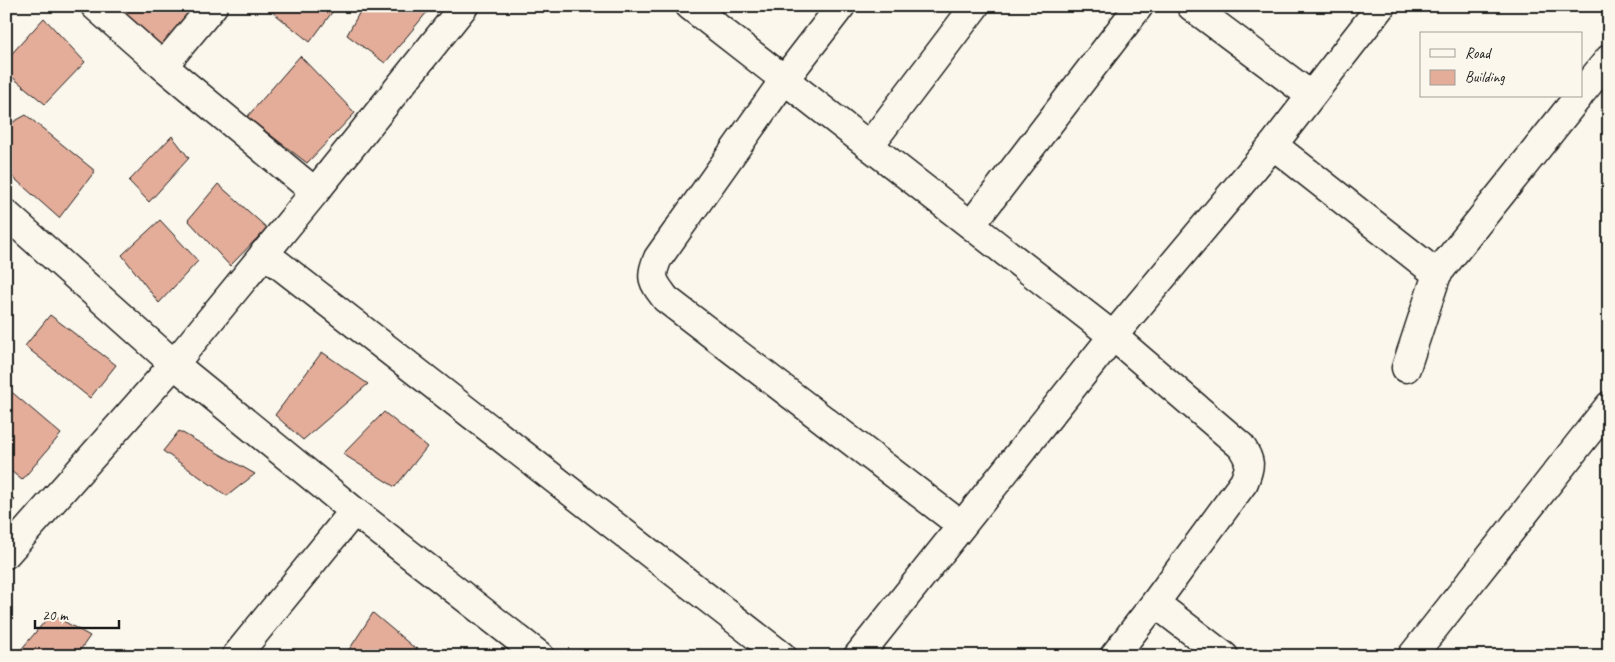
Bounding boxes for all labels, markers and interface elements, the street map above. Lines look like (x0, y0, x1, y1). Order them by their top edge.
legend (1420, 32, 1582, 98)
text: Road (1465, 44, 1492, 63)
text: Building (1465, 68, 1505, 87)
scale bar (35, 597, 119, 629)
text: 20 m (42, 606, 69, 625)

